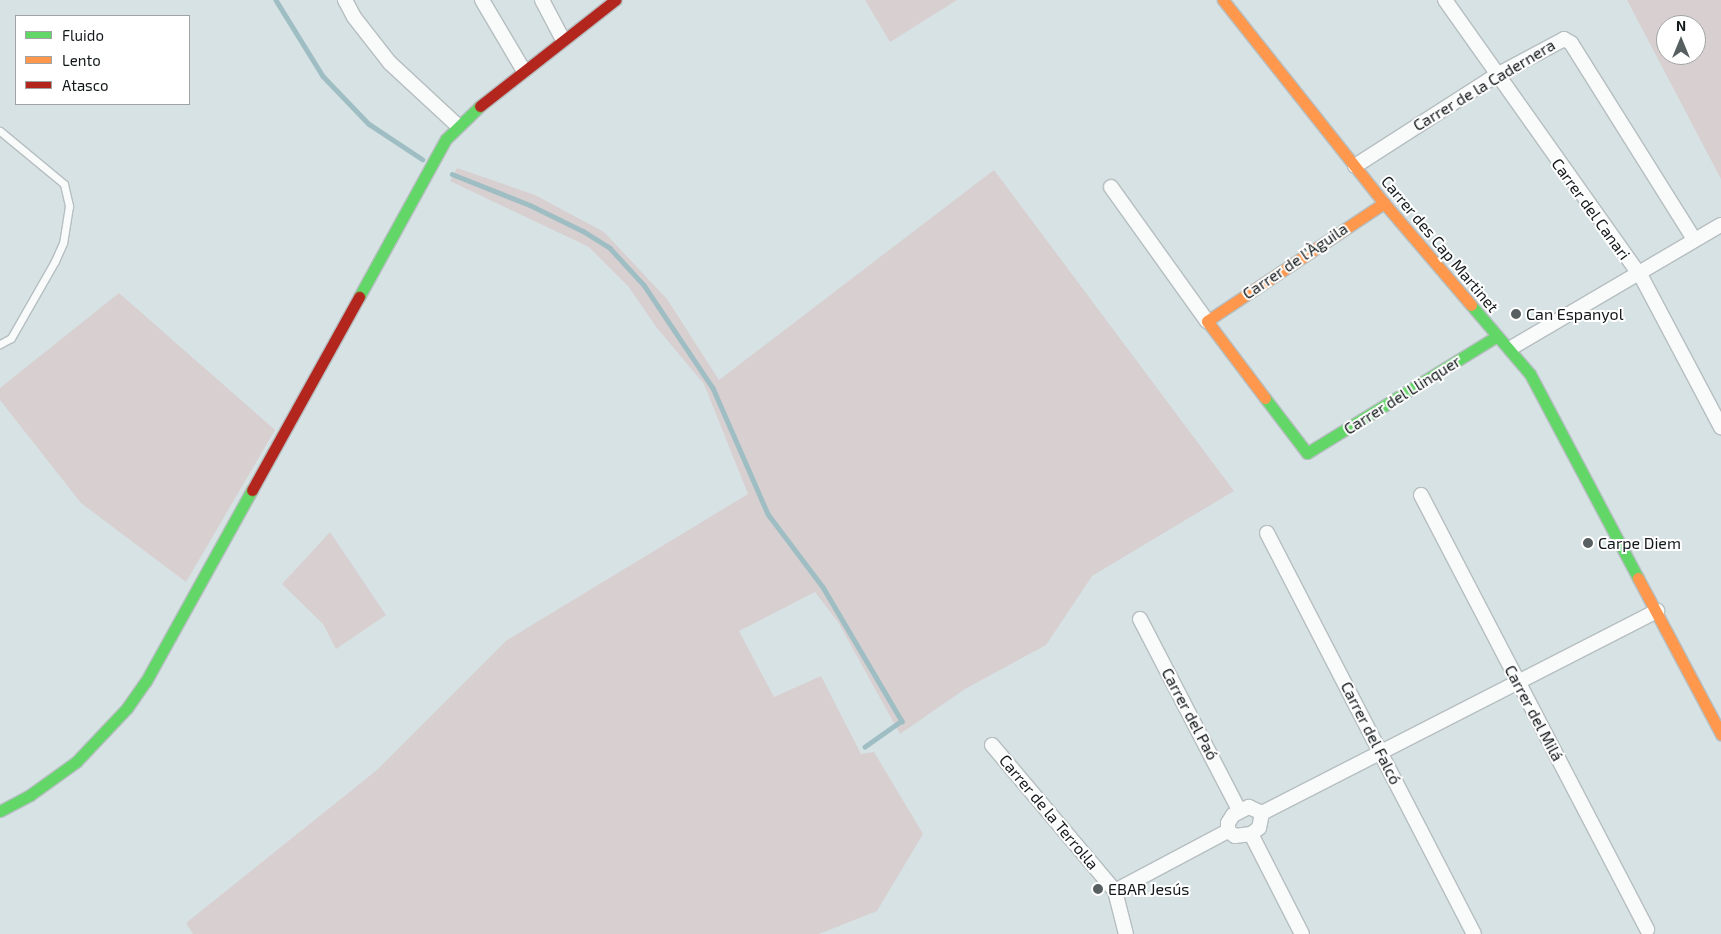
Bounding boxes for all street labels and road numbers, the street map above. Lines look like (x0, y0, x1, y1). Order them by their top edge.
street label: Carrer de la Cadernera (1409, 35, 1559, 135)
street label: Carrer del Canari (1548, 154, 1634, 264)
street label: Carrer des Cap Martinet (1377, 172, 1503, 316)
street label: Carrer de l'Àguila (1239, 219, 1351, 303)
street label: Carrer del Llinquer (1340, 351, 1464, 439)
street label: Carrer del Milá (1500, 661, 1568, 765)
street label: Carrer del Paó (1157, 664, 1223, 764)
street label: Carrer del Falcó (1337, 678, 1405, 788)
street label: Carrer de la Terrol·la (995, 750, 1103, 874)

